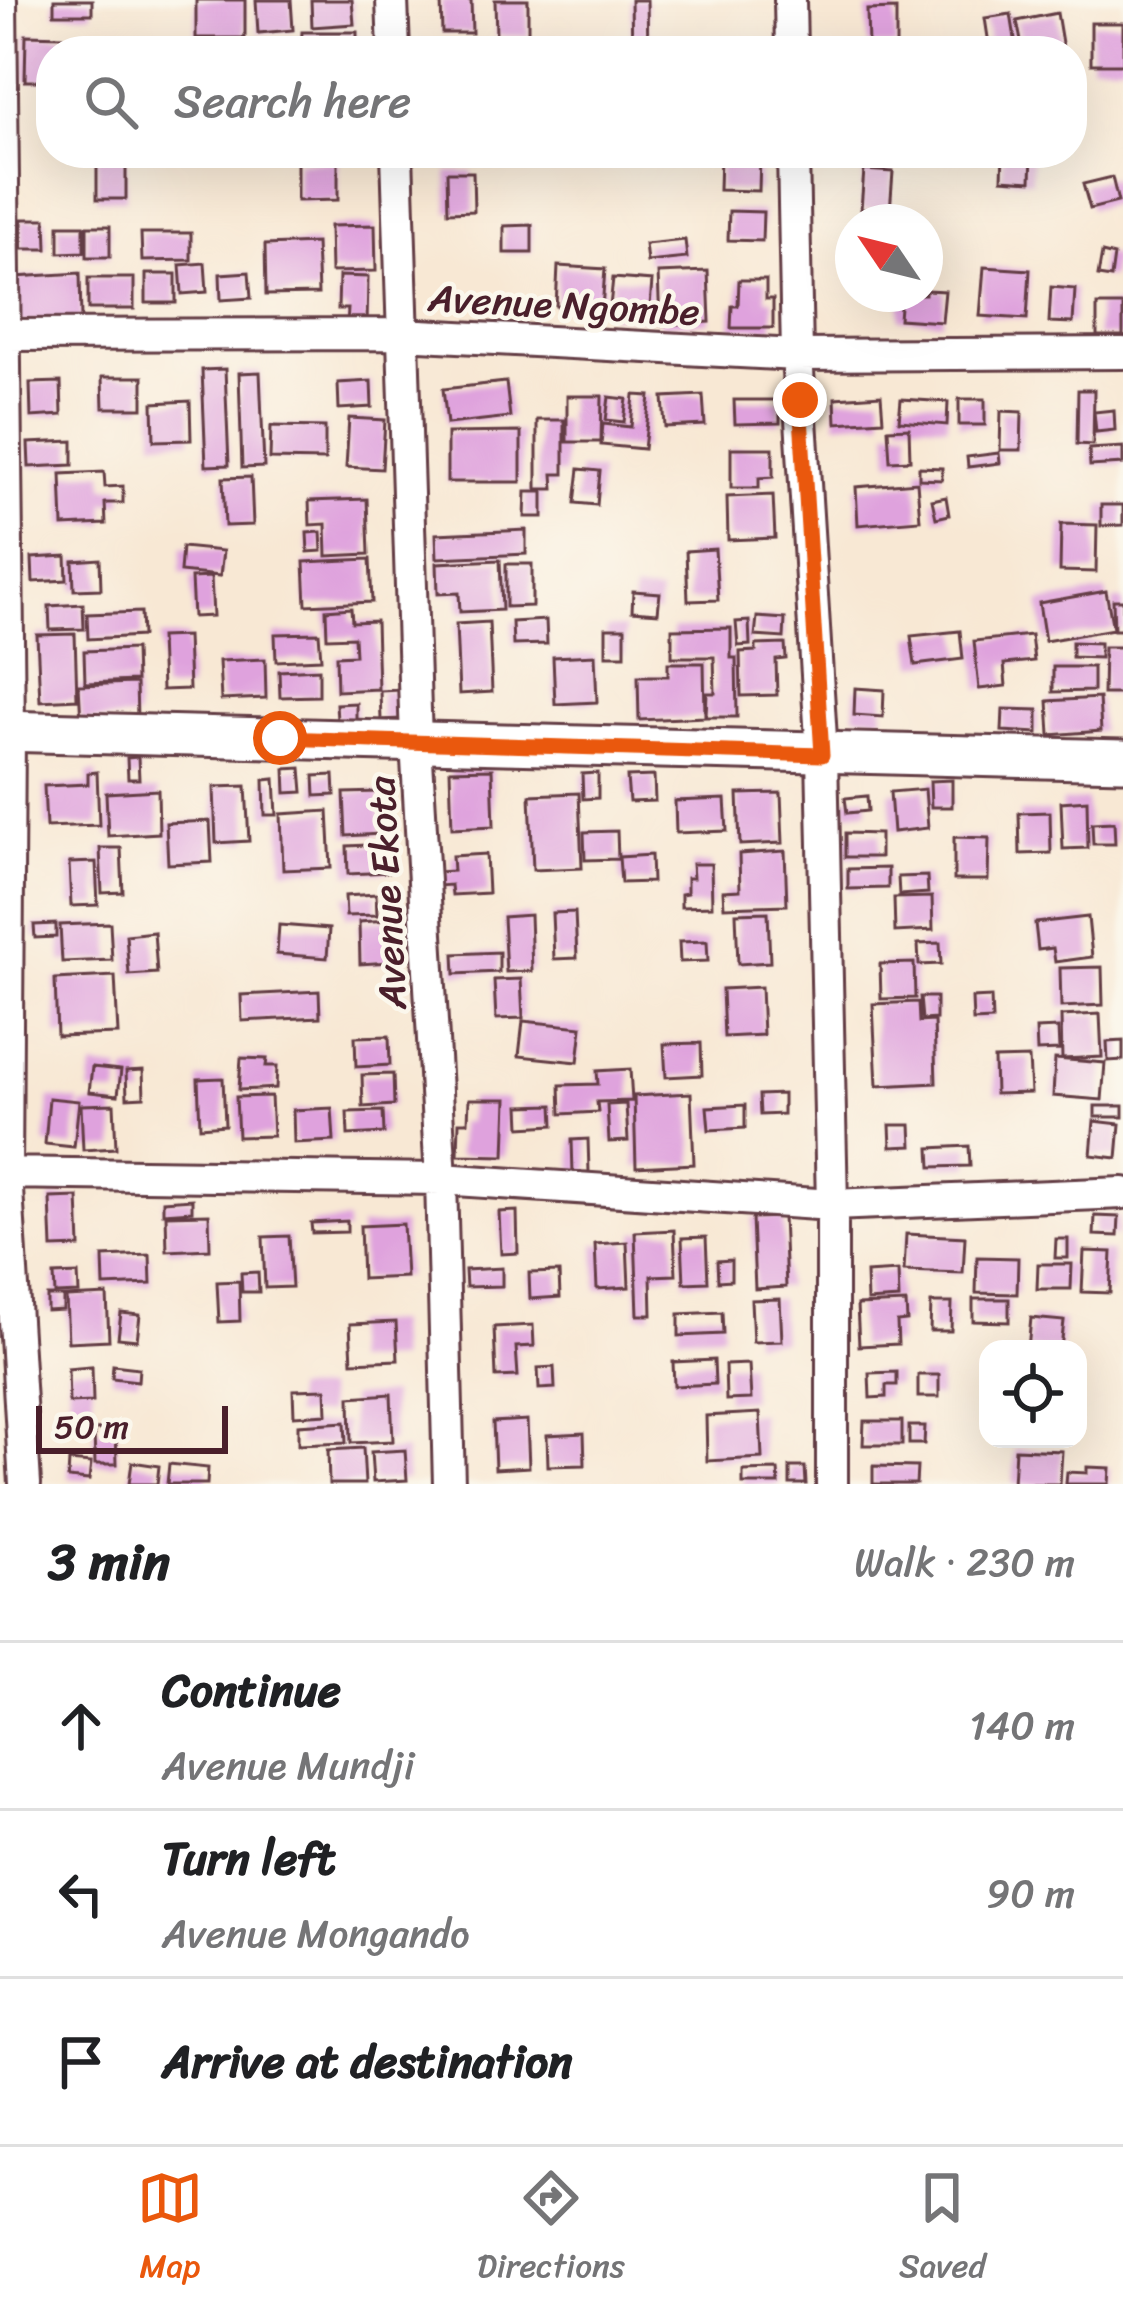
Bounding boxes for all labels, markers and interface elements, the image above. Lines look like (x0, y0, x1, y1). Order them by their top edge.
search box (36, 36, 1087, 168)
text: Search here (174, 62, 411, 142)
icon: search (78, 69, 144, 135)
north arrow (835, 204, 943, 312)
street label: Avenue Ngombe (425, 263, 702, 346)
route end (773, 373, 827, 427)
route start (253, 711, 307, 765)
street label: Avenue Ekota (346, 774, 427, 1012)
map controls (979, 1340, 1087, 1448)
button: locate (979, 1340, 1087, 1448)
text: 50 m (54, 1398, 129, 1456)
scale bar (36, 1400, 228, 1453)
text: 3 min (48, 1517, 170, 1607)
text: Walk · 230 m (854, 1528, 1075, 1597)
text: Continue (162, 1651, 341, 1731)
text: 140 m (969, 1691, 1075, 1760)
icon: ahead (48, 1693, 114, 1759)
text: Avenue Mundji (162, 1731, 415, 1800)
text: Turn left (162, 1819, 335, 1899)
text: 90 m (986, 1859, 1075, 1928)
icon: left (48, 1861, 114, 1927)
text: Avenue Mongando (162, 1899, 470, 1968)
text: Arrive at destination (162, 2022, 572, 2102)
icon: arrive (48, 2029, 114, 2095)
tab: Map (137, 2165, 203, 2295)
tab: Directions (477, 2165, 625, 2295)
tab: Saved (899, 2165, 986, 2295)

